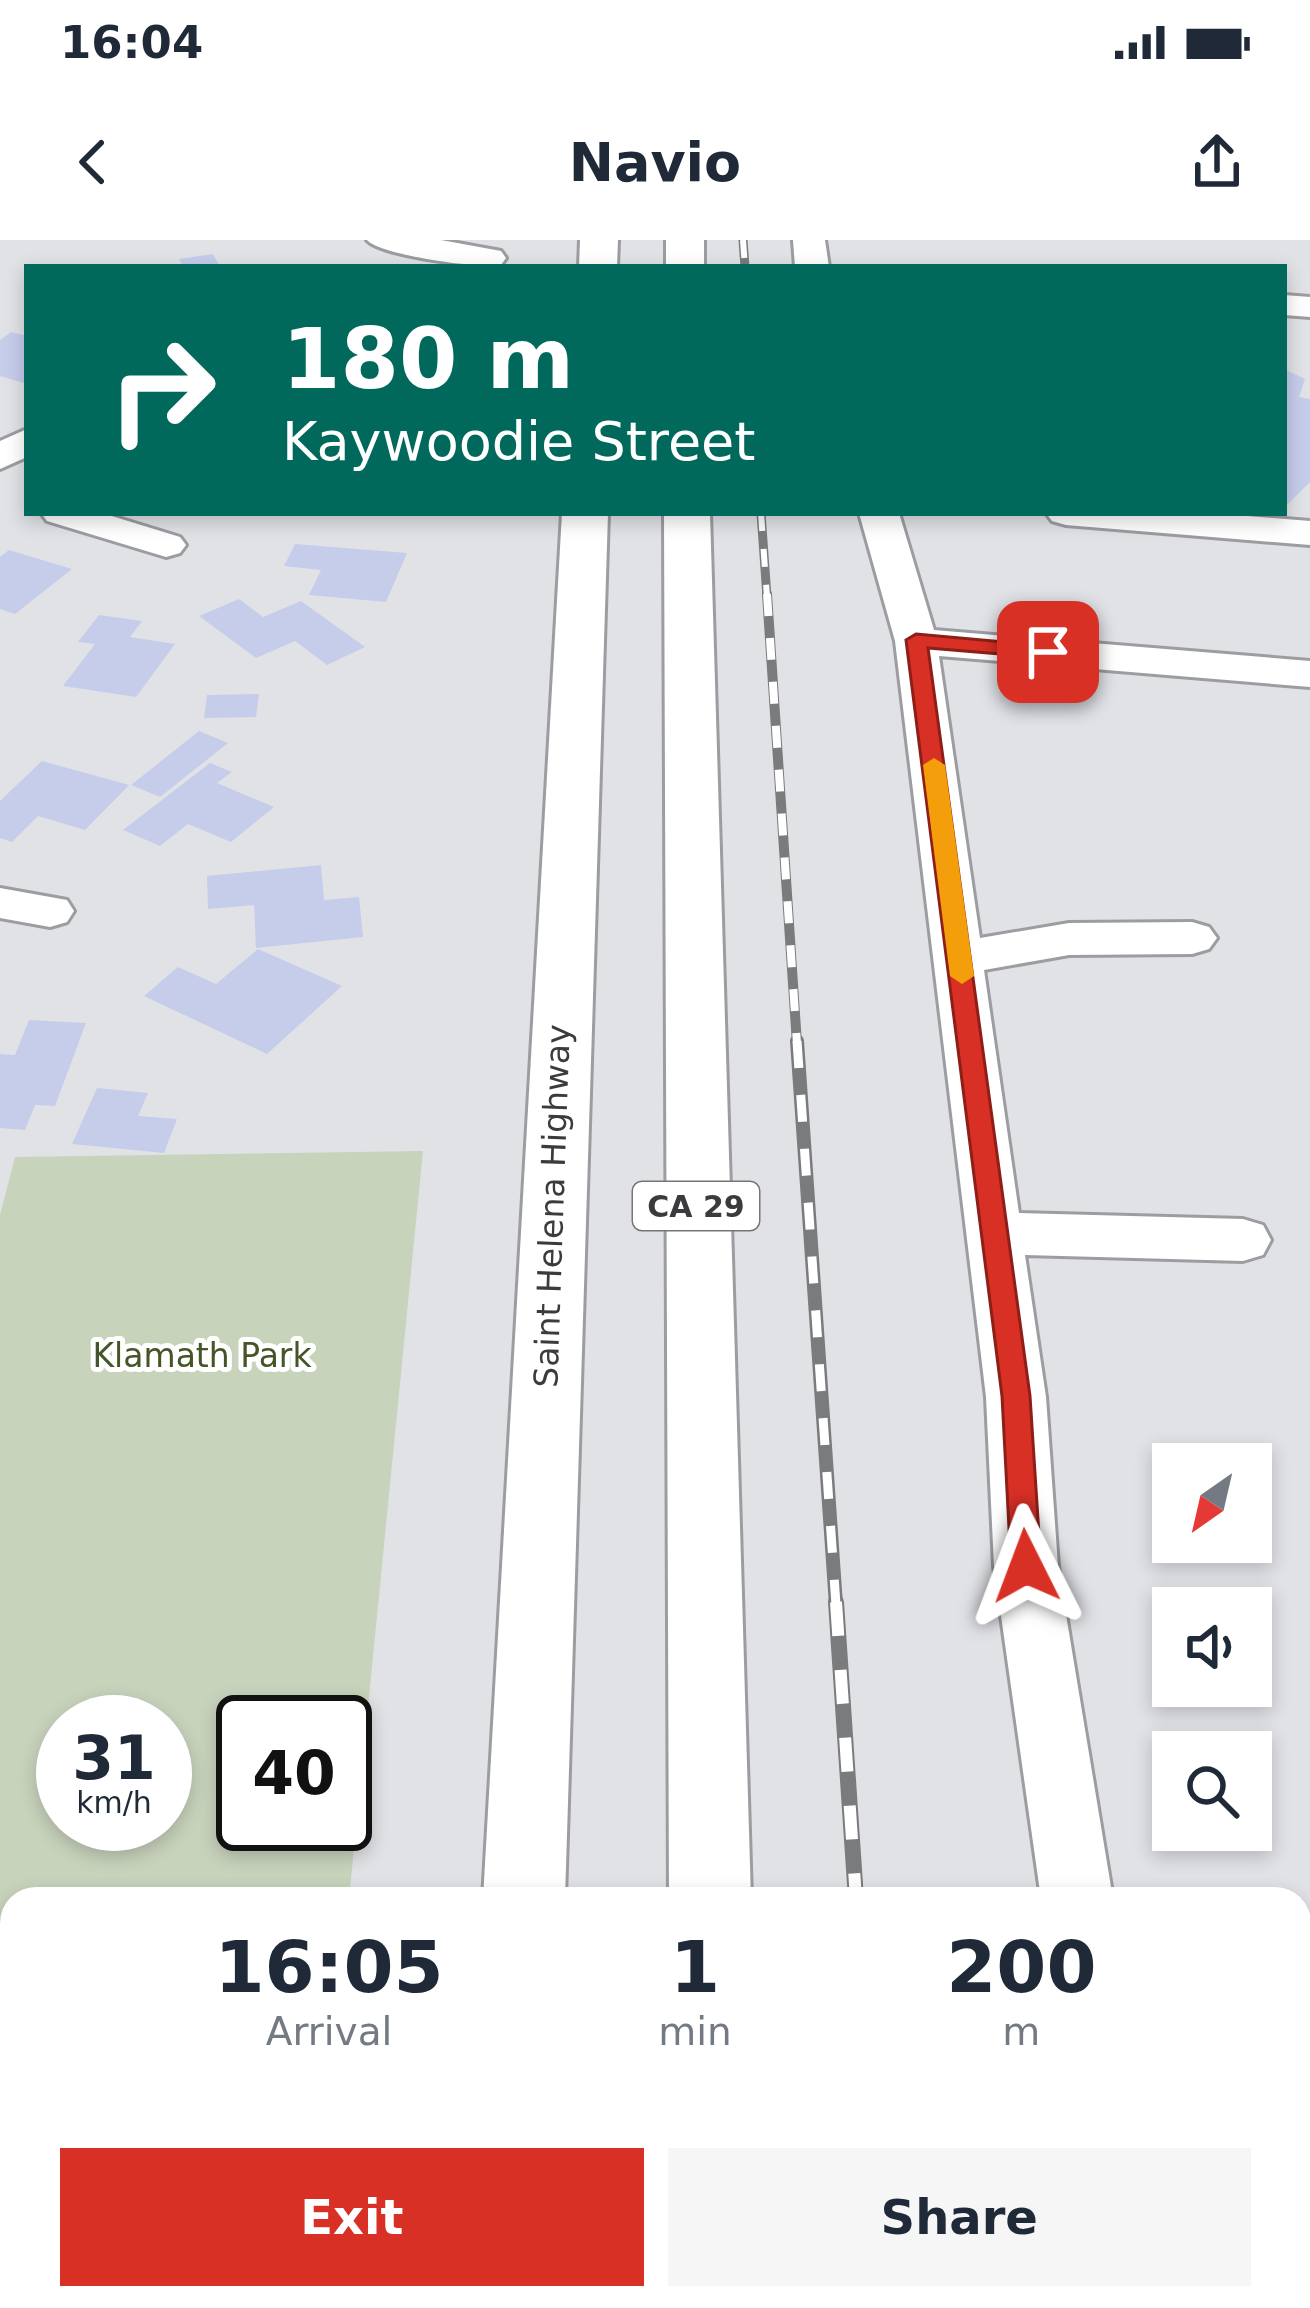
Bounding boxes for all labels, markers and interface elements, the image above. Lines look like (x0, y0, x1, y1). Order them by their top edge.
text: 16:04 (60, 16, 203, 69)
icon: back (60, 129, 126, 195)
icon: share (1184, 129, 1250, 195)
text: Navio (569, 131, 741, 194)
text: 180 m (282, 310, 574, 408)
icon: right (84, 312, 240, 468)
text: Kaywoodie Street (282, 410, 756, 473)
pin (997, 601, 1099, 703)
icon: arrive (1015, 619, 1081, 685)
street label: Saint Helena Highway (526, 1024, 578, 1388)
road number: CA 29 (633, 1182, 759, 1230)
park label: Klamath Park (92, 1336, 312, 1375)
north arrow (1152, 1443, 1272, 1563)
map controls (1152, 1443, 1272, 1851)
position arrow (963, 1503, 1089, 1629)
button: sound (1152, 1587, 1272, 1707)
speed limit sign: 40 (216, 1695, 372, 1851)
text: 31 (72, 1723, 156, 1793)
button: search (1152, 1731, 1272, 1851)
text: km/h (76, 1785, 152, 1820)
text: 16:05 (214, 1925, 444, 2009)
text: 1 (670, 1925, 720, 2009)
text: 200 (946, 1925, 1096, 2009)
text: Arrival (266, 2009, 392, 2054)
text: min (658, 2009, 732, 2054)
text: m (1002, 2009, 1040, 2054)
button: Exit (60, 2148, 644, 2286)
button: Share (668, 2148, 1251, 2286)

